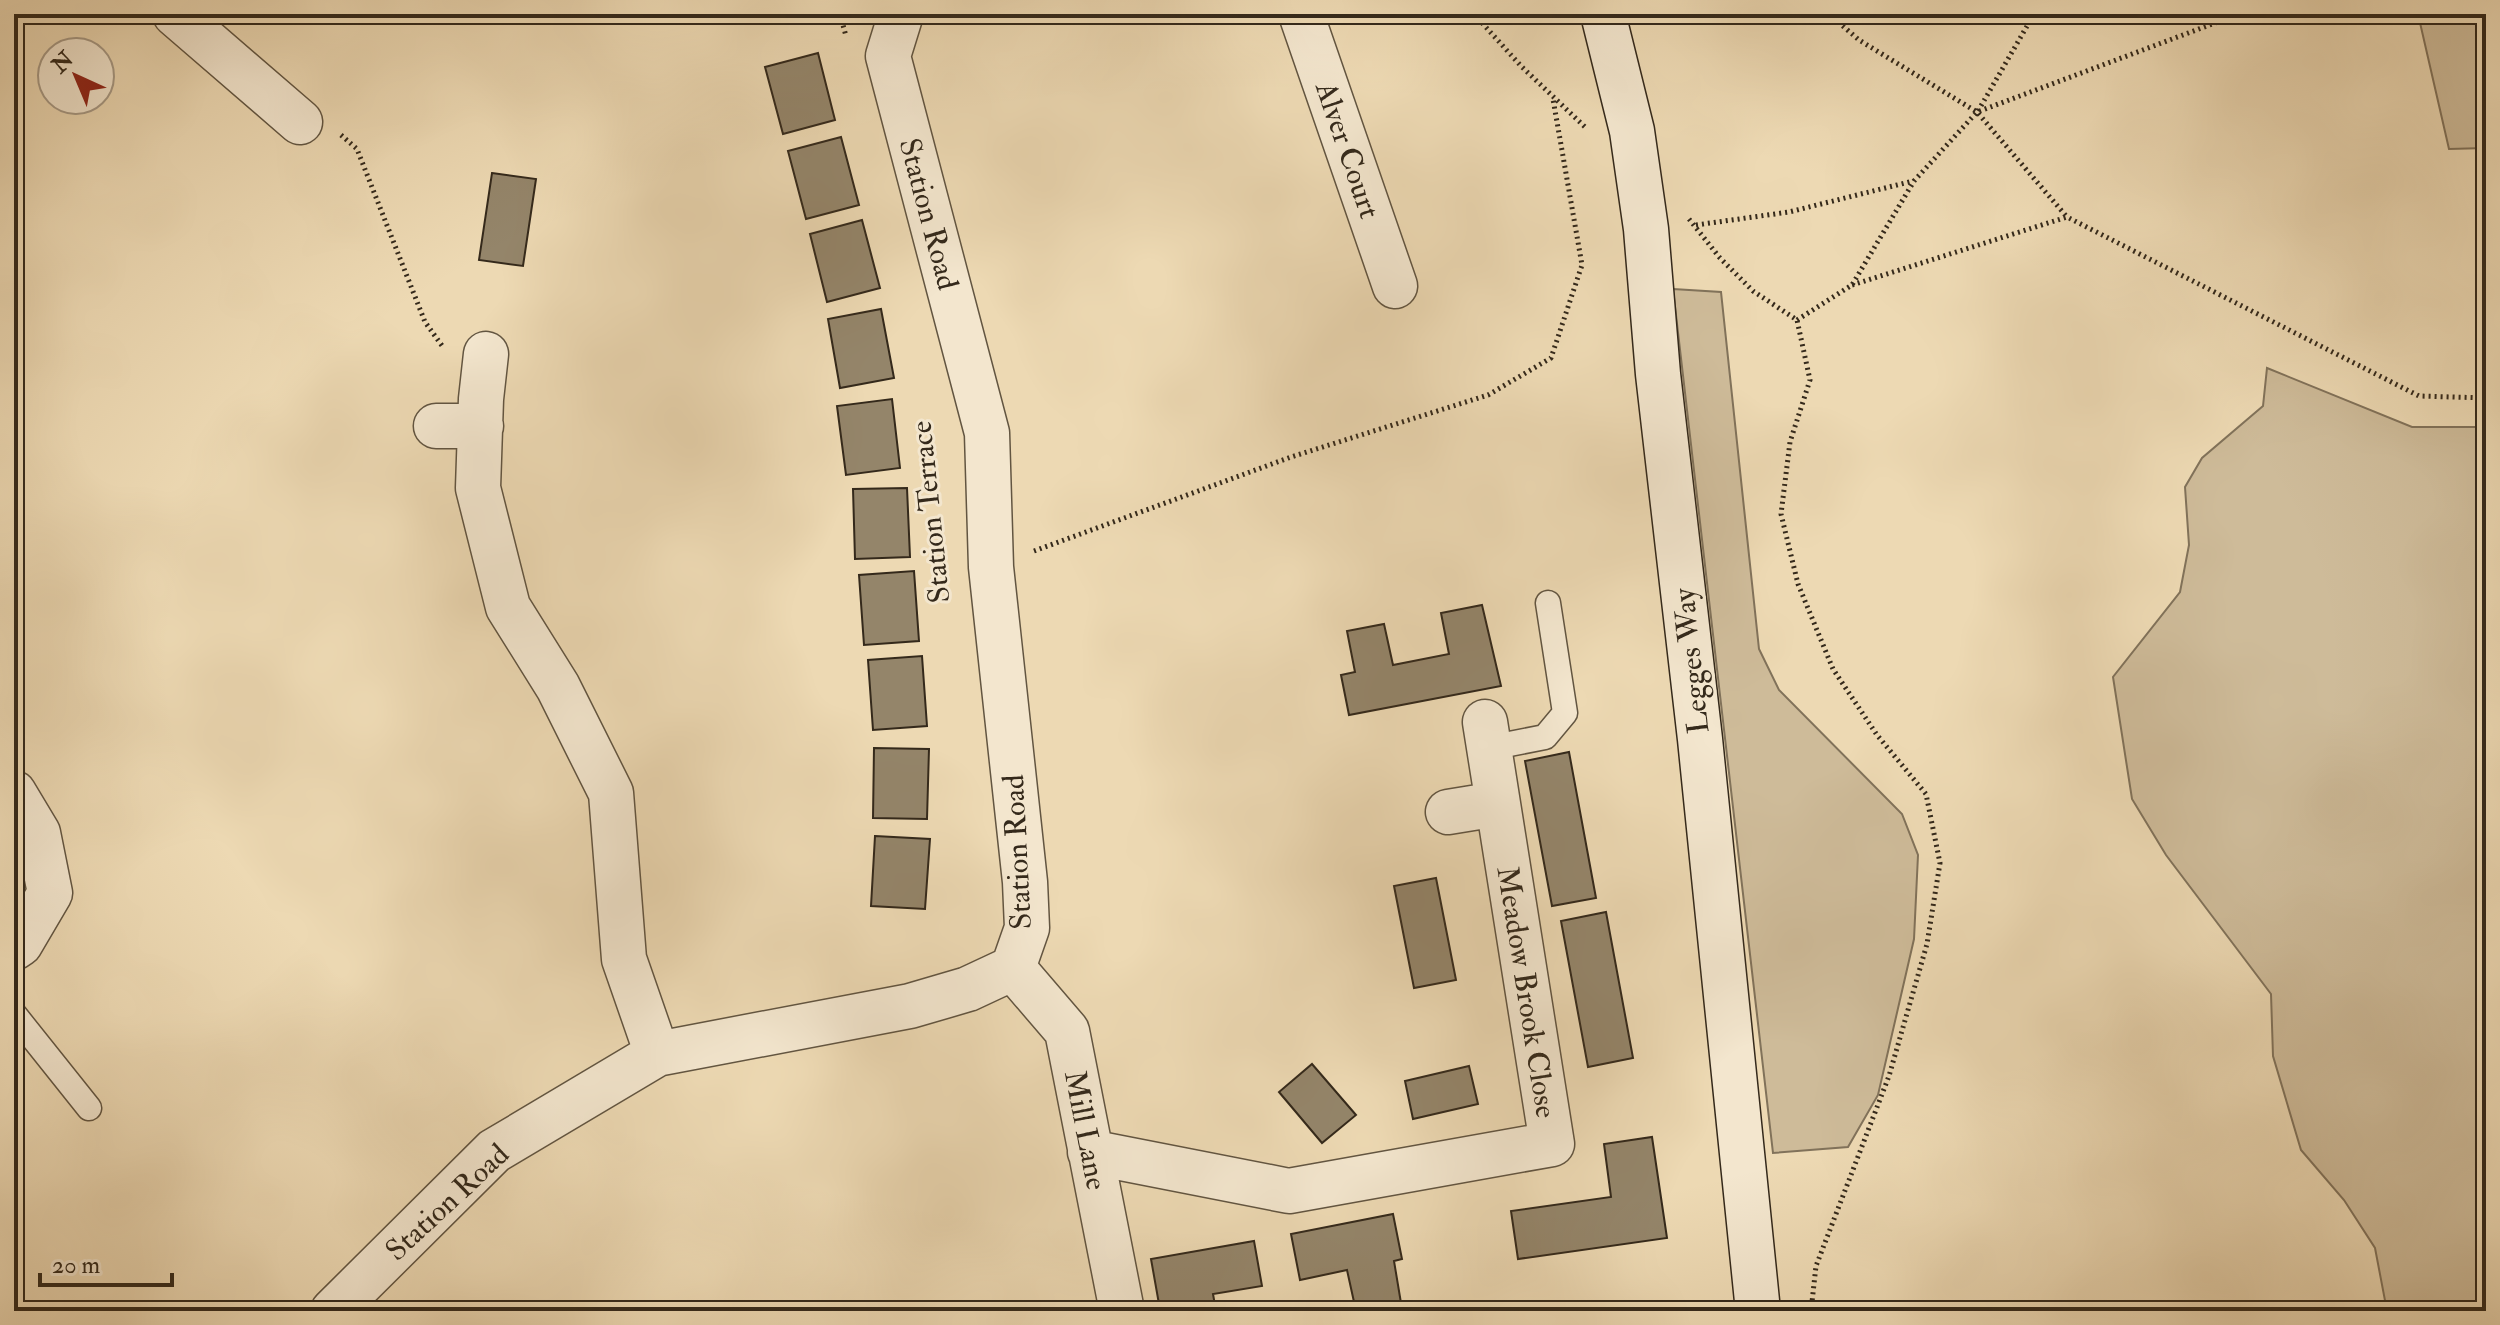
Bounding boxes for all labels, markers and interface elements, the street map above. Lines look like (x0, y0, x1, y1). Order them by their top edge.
north arrow (36, 36, 116, 116)
text: N (45, 45, 80, 80)
street label: Alver Court (1307, 76, 1388, 224)
street label: Station Road (891, 134, 967, 294)
street label: Station Terrace (903, 419, 958, 605)
street label: Legges Way (1665, 586, 1718, 736)
street label: Station Road (995, 773, 1040, 930)
street label: Meadow Brook Close (1488, 864, 1565, 1120)
street label: Mill Lane (1056, 1067, 1115, 1193)
street label: Station Road (378, 1136, 517, 1269)
scale bar (40, 1237, 172, 1287)
text: 20 m (52, 1250, 101, 1281)

